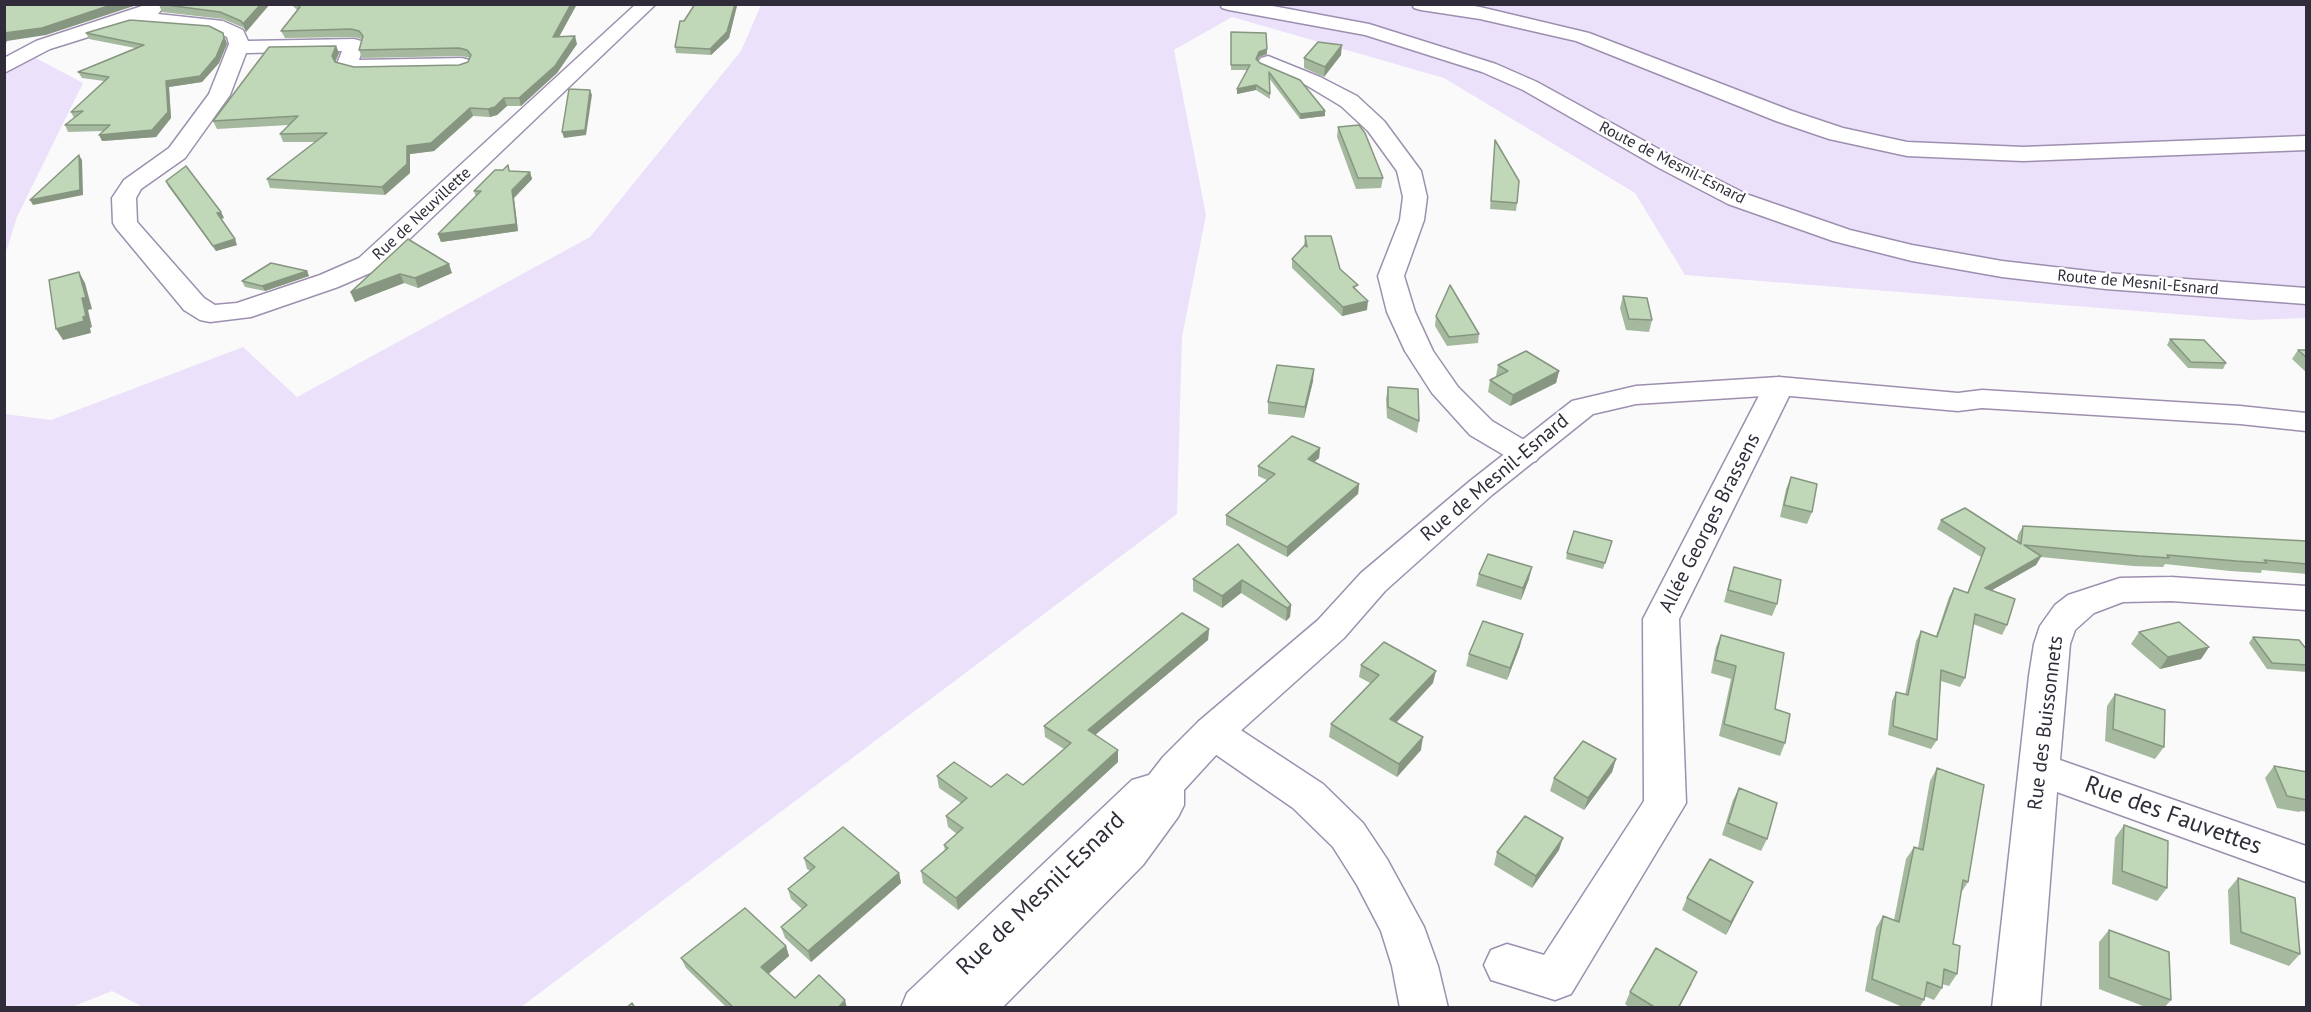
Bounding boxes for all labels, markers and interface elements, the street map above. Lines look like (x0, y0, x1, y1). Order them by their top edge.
street label: Route de Mesnil-Esnard (1596, 118, 1748, 208)
street label: Rue de Neuvillette (369, 164, 475, 264)
street label: Route de Mesnil-Esnard (2057, 266, 2219, 300)
street label: Rue de Mesnil-Esnard (1416, 409, 1574, 547)
street label: Allée Georges Brassens (1654, 429, 1766, 617)
street label: Rue des Buissonnets (2023, 635, 2069, 811)
street label: Rue des Fauvettes (2081, 771, 2265, 861)
street label: Rue de Mesnil-Esnard (951, 806, 1131, 982)

